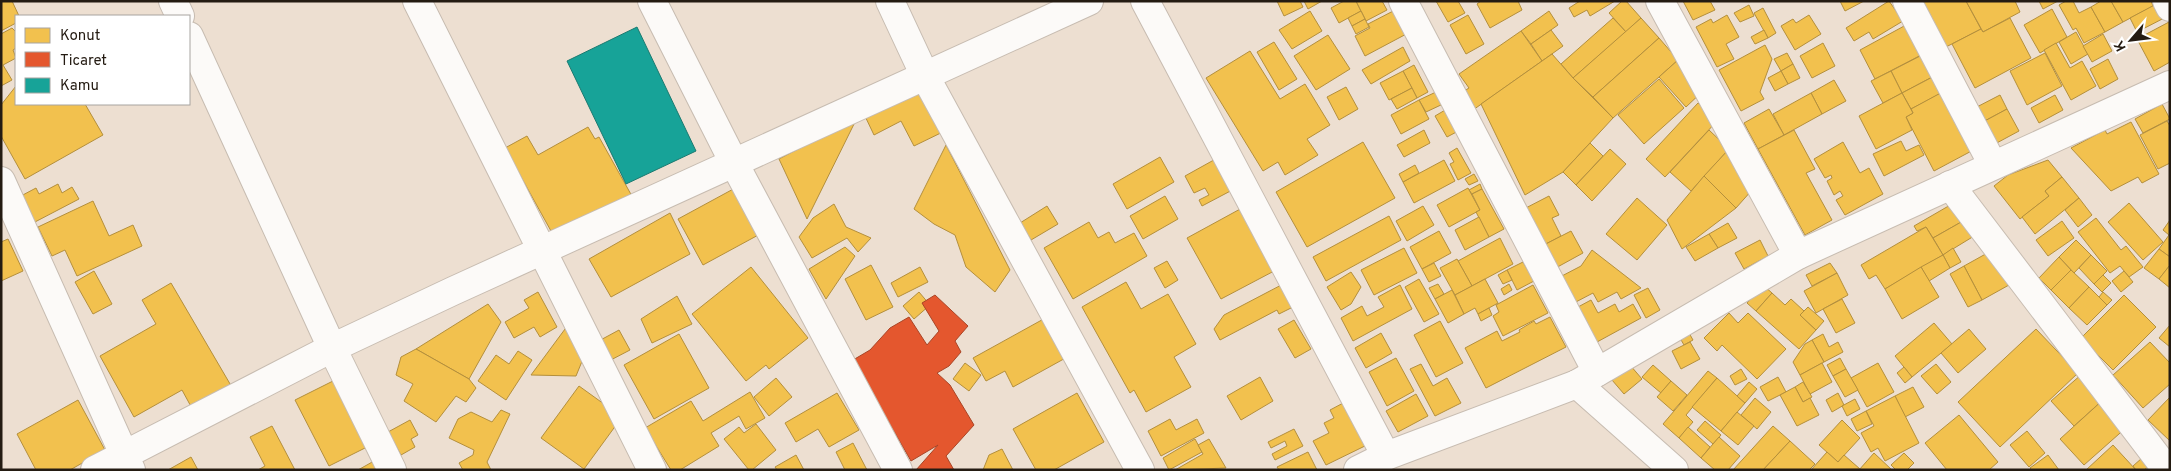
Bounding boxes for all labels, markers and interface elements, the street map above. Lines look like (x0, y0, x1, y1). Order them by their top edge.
legend (15, 15, 190, 105)
north arrow (2106, 15, 2156, 65)
text: Konut (60, 27, 100, 46)
text: K (2111, 37, 2131, 54)
text: Ticaret (60, 52, 107, 71)
text: Kamu (60, 77, 99, 96)

